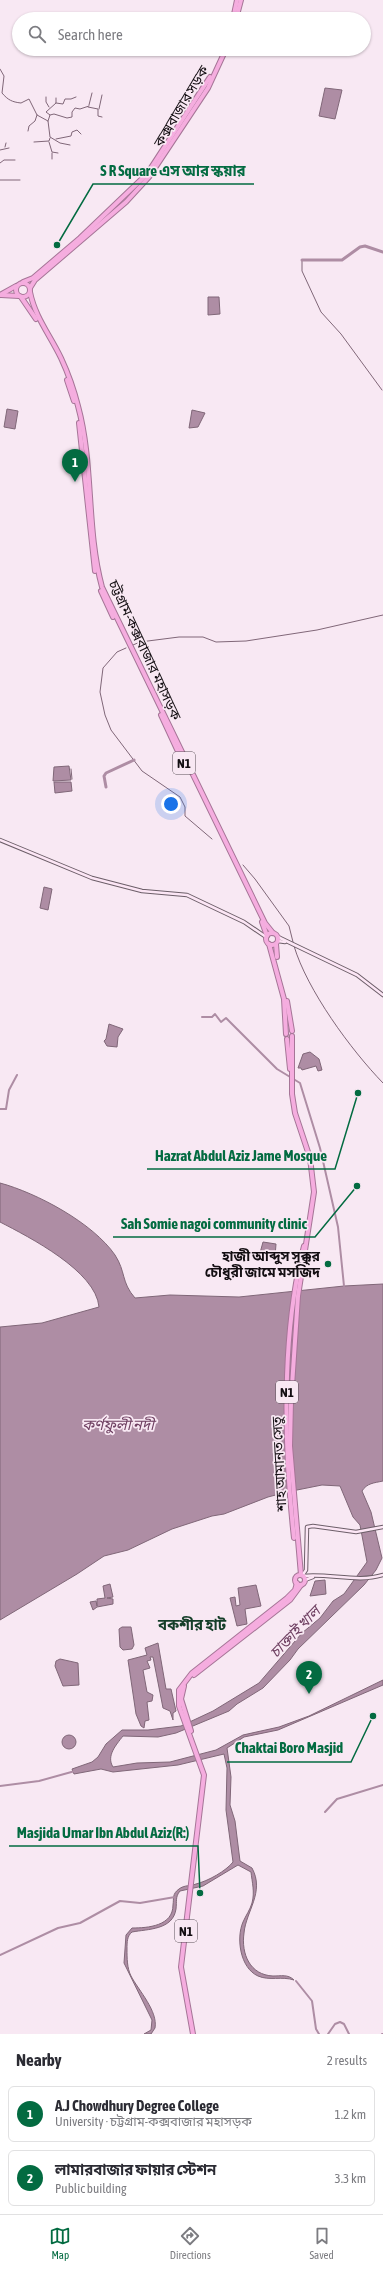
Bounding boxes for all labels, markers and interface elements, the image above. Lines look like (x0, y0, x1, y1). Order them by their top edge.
search box (12, 12, 371, 56)
icon: search (26, 23, 48, 45)
text: Search here (58, 26, 123, 43)
street label: কক্সবাজার সড়ক (150, 62, 212, 150)
callout: S R Square এস আর স্কয়ার (93, 157, 254, 184)
text: S R Square এস আর স্কয়ার (100, 162, 247, 179)
pin: 1 (62, 449, 88, 482)
street label: চট্টগ্রাম-কক্সবাজার মহাসড়ক (105, 577, 185, 723)
road number: N1 (173, 752, 195, 774)
your location (161, 794, 181, 814)
callout: Hazrat Abdul Aziz Jame Mosque (147, 1142, 335, 1169)
text: Hazrat Abdul Aziz Jame Mosque (155, 1147, 327, 1164)
callout: Sah Somie nagoi community clinic (113, 1210, 315, 1237)
text: Sah Somie nagoi community clinic (121, 1215, 307, 1232)
place label: হাজী আব্দুস সুক্কুর চৌধুরী জামে মসজিদ (205, 1248, 321, 1281)
marker: হাজী আব্দুস সুক্কুর চৌধুরী জামে মসজিদ (323, 1259, 333, 1269)
road number: N1 (276, 1381, 298, 1403)
street label: শাহ আমানত সেতু (268, 1415, 291, 1513)
water label: কর্ণফুলী নদী (82, 1416, 157, 1434)
water label: চাক্তাই খাল (266, 1600, 325, 1661)
district label: বকশীর হাট (157, 1616, 227, 1633)
pin: 2 (296, 1661, 322, 1694)
callout: Chaktai Boro Masjid (227, 1735, 351, 1762)
text: Chaktai Boro Masjid (235, 1739, 343, 1756)
callout: Masjida Umar Ibn Abdul Aziz(R:) (9, 1819, 198, 1846)
text: Masjida Umar Ibn Abdul Aziz(R:) (17, 1824, 189, 1841)
road number: N1 (175, 1920, 197, 1942)
text: Nearby (16, 2050, 62, 2070)
text: 2 results (327, 2053, 367, 2068)
text: A.J Chowdhury Degree College (55, 2097, 219, 2114)
text: 1 (27, 2107, 33, 2122)
text: 1.2 km (335, 2107, 366, 2122)
text: University · চট্টগ্রাম-কক্সবাজার মহাসড়ক (55, 2114, 252, 2129)
text: লামারবাজার ফায়ার স্টেশন (55, 2161, 216, 2178)
text: 2 (27, 2171, 33, 2186)
text: 3.3 km (335, 2171, 366, 2186)
text: Public building (55, 2181, 127, 2196)
tab: Map (49, 2225, 71, 2261)
tab: Directions (170, 2225, 211, 2261)
tab: Saved (309, 2225, 334, 2261)

